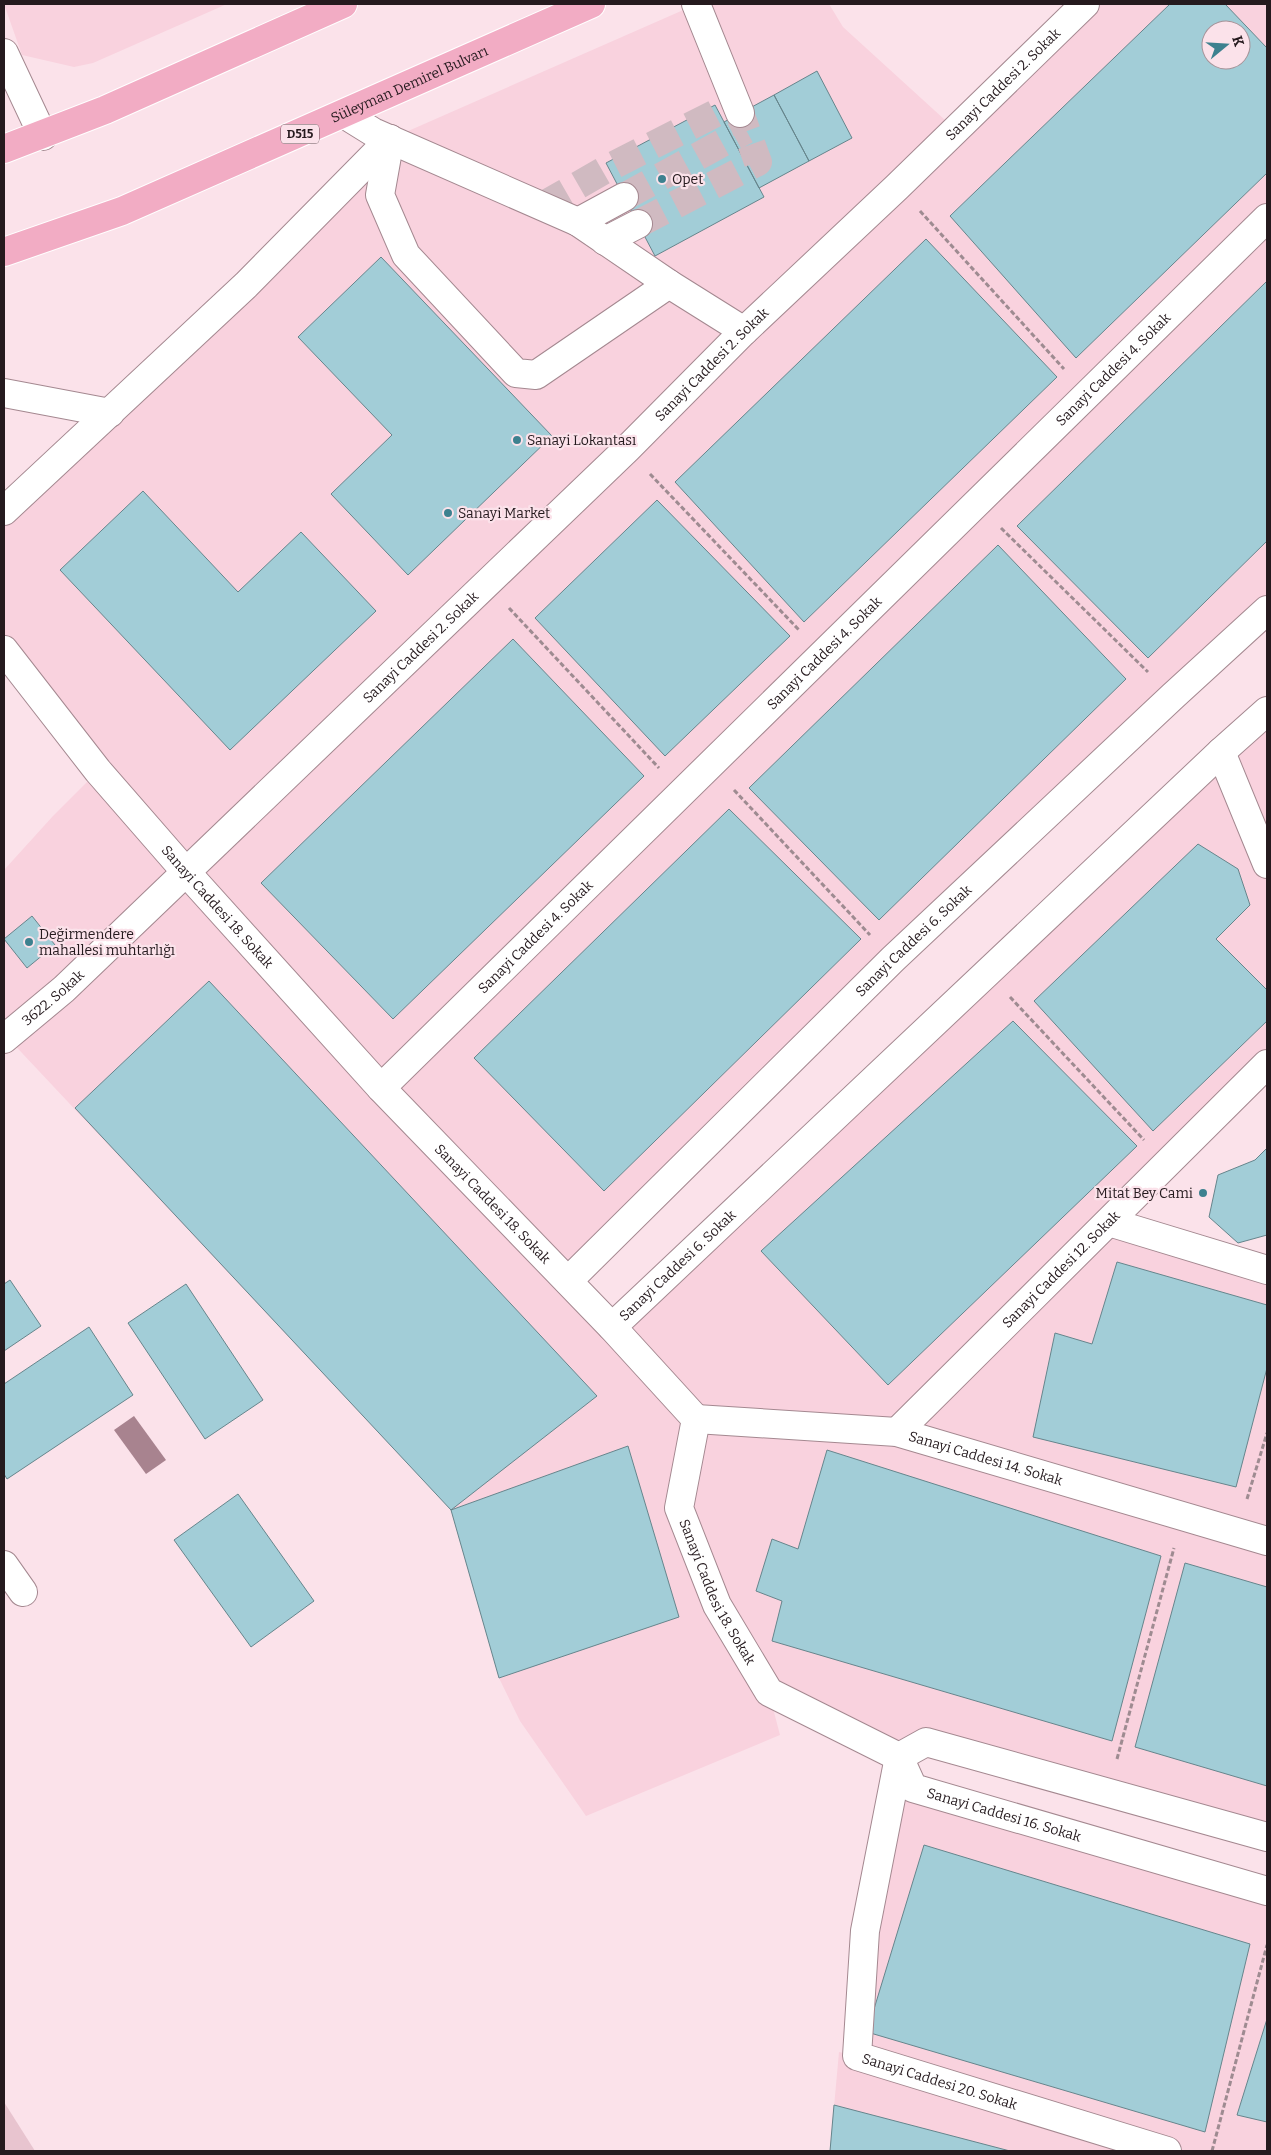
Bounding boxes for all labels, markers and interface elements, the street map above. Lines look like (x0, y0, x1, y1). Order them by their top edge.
north arrow (1201, 20, 1251, 70)
street label: Sanayi Caddesi 2. Sokak (942, 25, 1064, 144)
text: K (1228, 34, 1248, 49)
street label: Süleyman Demirel Bulvarı (328, 43, 491, 127)
road number: D515 (281, 125, 319, 144)
place label: Opet (672, 171, 703, 188)
marker: Opet (656, 173, 668, 185)
street label: Sanayi Caddesi 2. Sokak (652, 304, 772, 425)
street label: Sanayi Caddesi 4. Sokak (1053, 309, 1174, 430)
place label: Sanayi Lokantası (527, 432, 636, 449)
marker: Sanayi Lokantası (511, 434, 523, 446)
place label: Sanayi Market (458, 505, 550, 522)
marker: Sanayi Market (442, 507, 454, 519)
street label: Sanayi Caddesi 2. Sokak (360, 588, 482, 707)
street label: Sanayi Caddesi 4. Sokak (764, 593, 885, 713)
street label: Sanayi Caddesi 18. Sokak (158, 842, 277, 972)
street label: Sanayi Caddesi 4. Sokak (475, 877, 596, 997)
street label: Sanayi Caddesi 6. Sokak (852, 882, 975, 1000)
place label: Değirmendere mahallesi muhtarlığı (39, 926, 175, 959)
marker: Değirmendere mahallesi muhtarlığı (23, 936, 35, 948)
street label: 3622. Sokak (19, 966, 88, 1029)
street label: Sanayi Caddesi 18. Sokak (431, 1141, 554, 1267)
place label: Mitat Bey Cami (1096, 1185, 1193, 1202)
marker: Mitat Bey Cami (1197, 1187, 1209, 1199)
street label: Sanayi Caddesi 6. Sokak (616, 1206, 740, 1325)
street label: Sanayi Caddesi 12. Sokak (999, 1207, 1124, 1332)
street label: Sanayi Caddesi 14. Sokak (907, 1428, 1065, 1489)
street label: Sanayi Caddesi 18. Sokak (675, 1517, 759, 1668)
street label: Sanayi Caddesi 16. Sokak (925, 1785, 1083, 1846)
street label: Sanayi Caddesi 20. Sokak (860, 2050, 1019, 2114)

